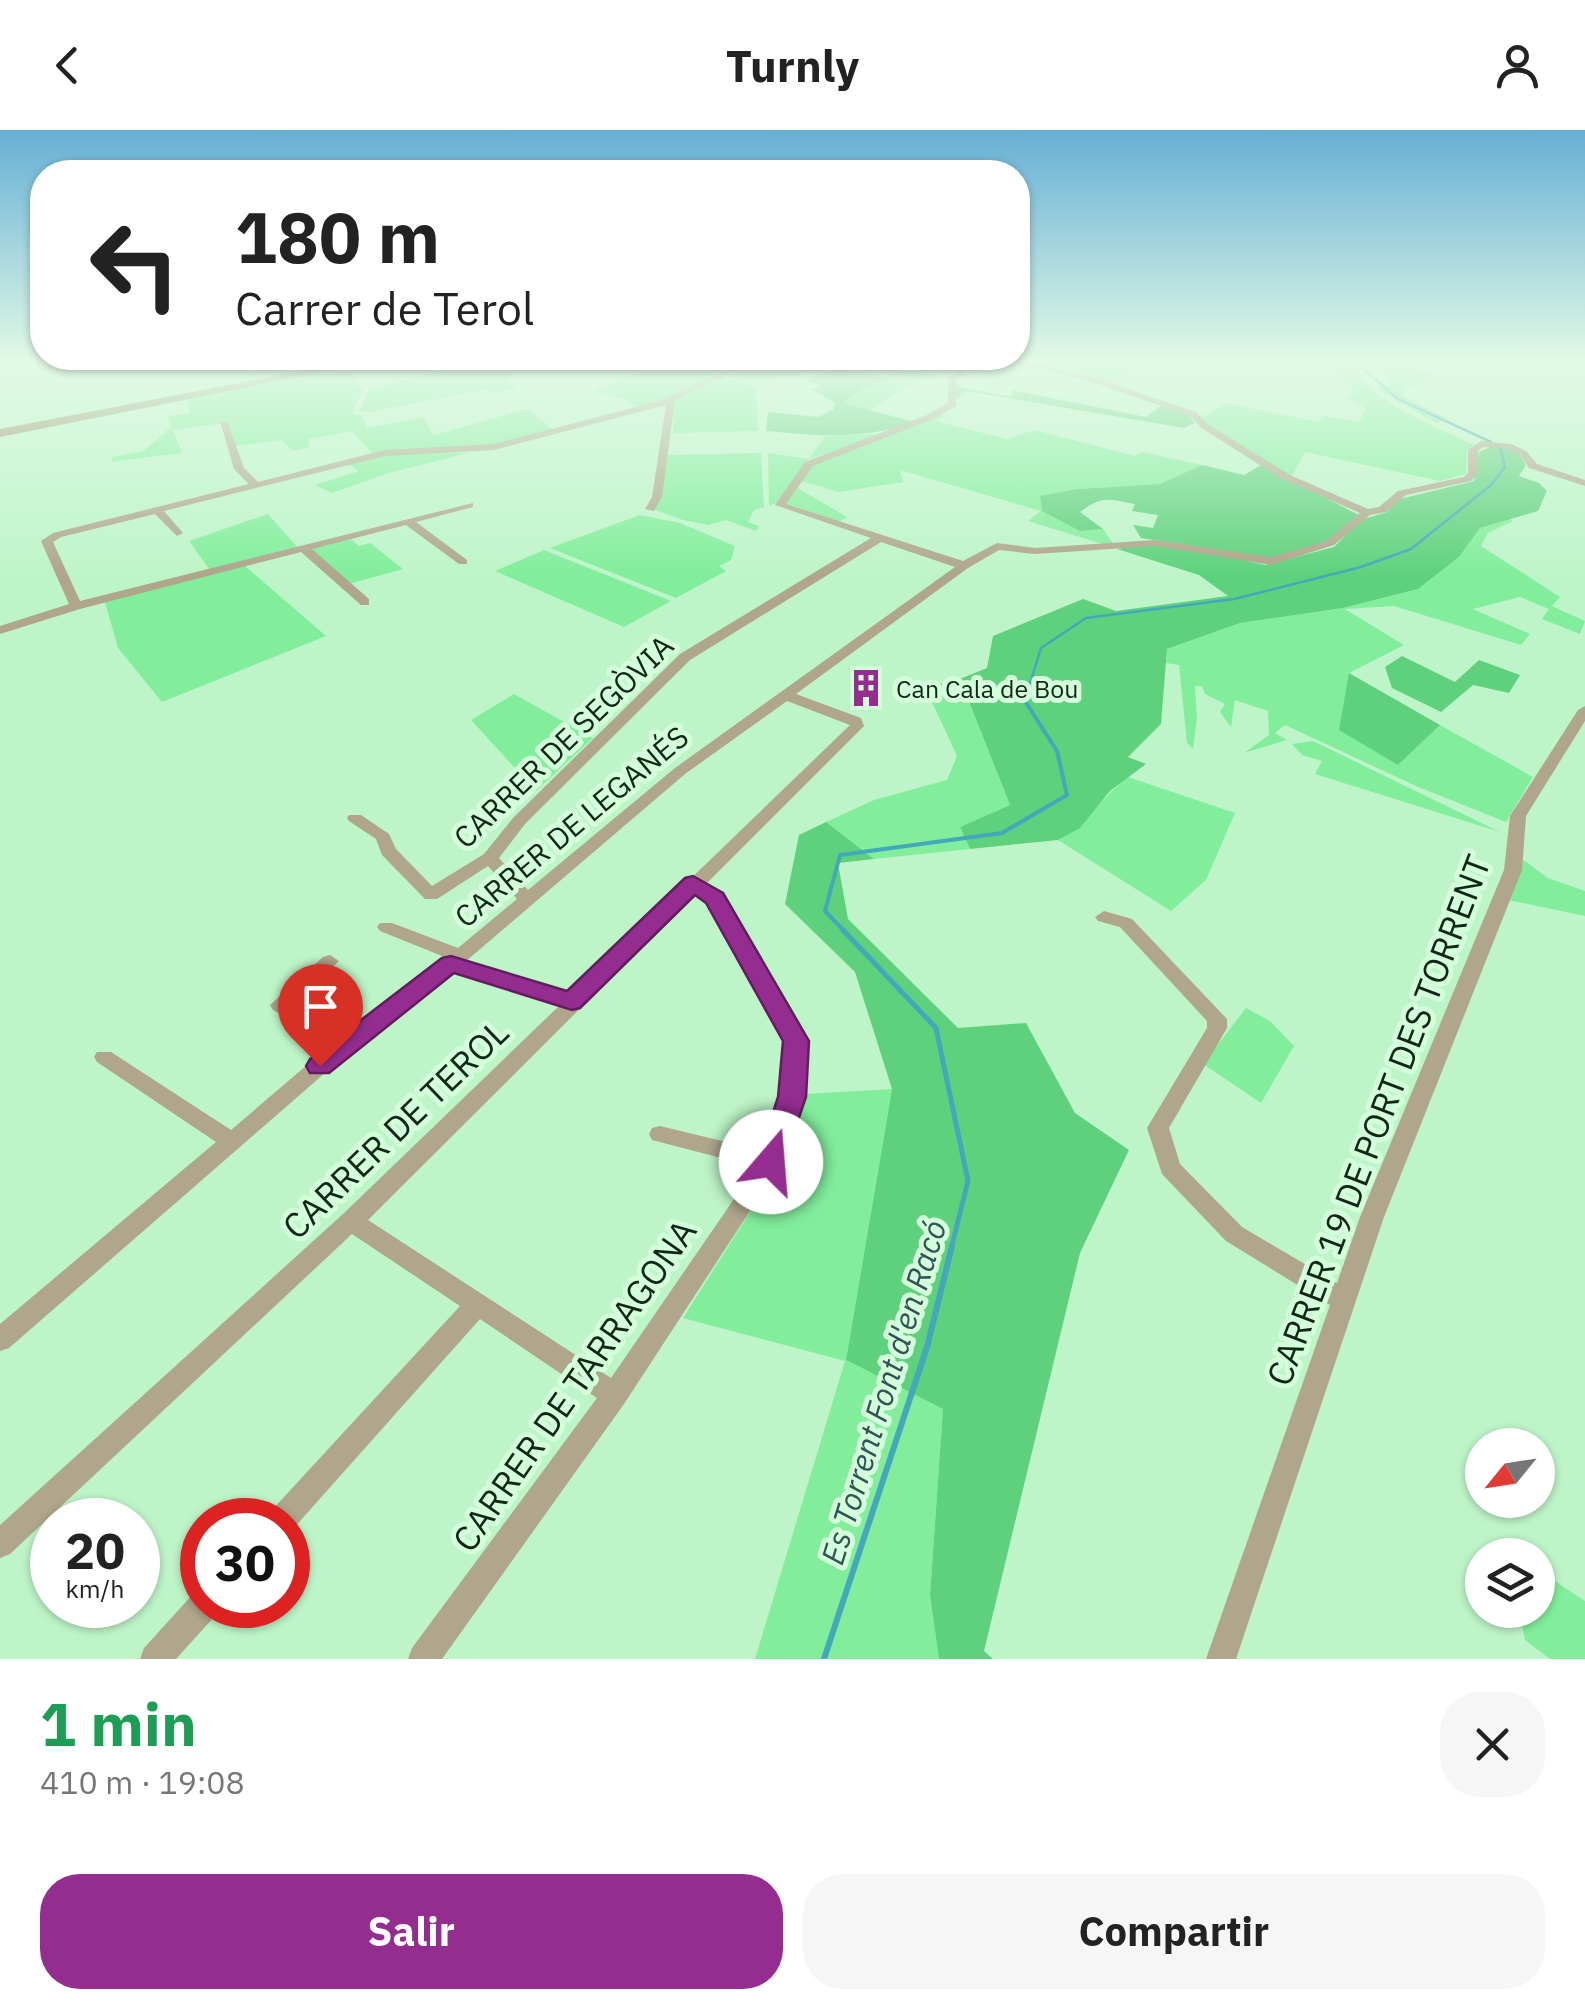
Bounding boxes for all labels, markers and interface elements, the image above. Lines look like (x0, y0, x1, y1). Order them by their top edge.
text: Turnly (726, 36, 859, 94)
icon: back (40, 38, 95, 93)
icon: person (1490, 38, 1545, 93)
text: 180 m (235, 191, 440, 282)
icon: left (70, 200, 200, 330)
text: Carrer de Terol (235, 279, 534, 337)
street label: CARRER DE SEGÒVIA (445, 626, 681, 856)
building icon: Can Cala de Bou (845, 667, 887, 709)
place label: Can Cala de Bou (896, 672, 1079, 705)
street label: CARRER DE LEGANÉS (446, 717, 696, 935)
street label: CARRER 19 DE PORT DES TORRENT (1255, 848, 1501, 1392)
pin (278, 964, 363, 1067)
icon: arrive (293, 979, 348, 1034)
street label: CARRER DE TEROL (272, 1009, 518, 1249)
position arrow (719, 1110, 823, 1214)
street label: CARRER DE TARRAGONA (442, 1210, 706, 1560)
water label: Es Torrent Font d'en Racó (811, 1215, 955, 1569)
north arrow (1465, 1428, 1555, 1518)
map controls (1465, 1428, 1555, 1628)
speed limit sign: 30 (180, 1498, 310, 1628)
text: 20 (65, 1518, 125, 1583)
button: layers (1465, 1538, 1555, 1628)
text: km/h (66, 1572, 124, 1605)
text: 1 min (40, 1684, 197, 1763)
button: close (1440, 1692, 1545, 1797)
text: 410 m · 19:08 (40, 1761, 245, 1803)
button: Salir (40, 1874, 783, 1989)
button: Compartir (803, 1874, 1545, 1989)

